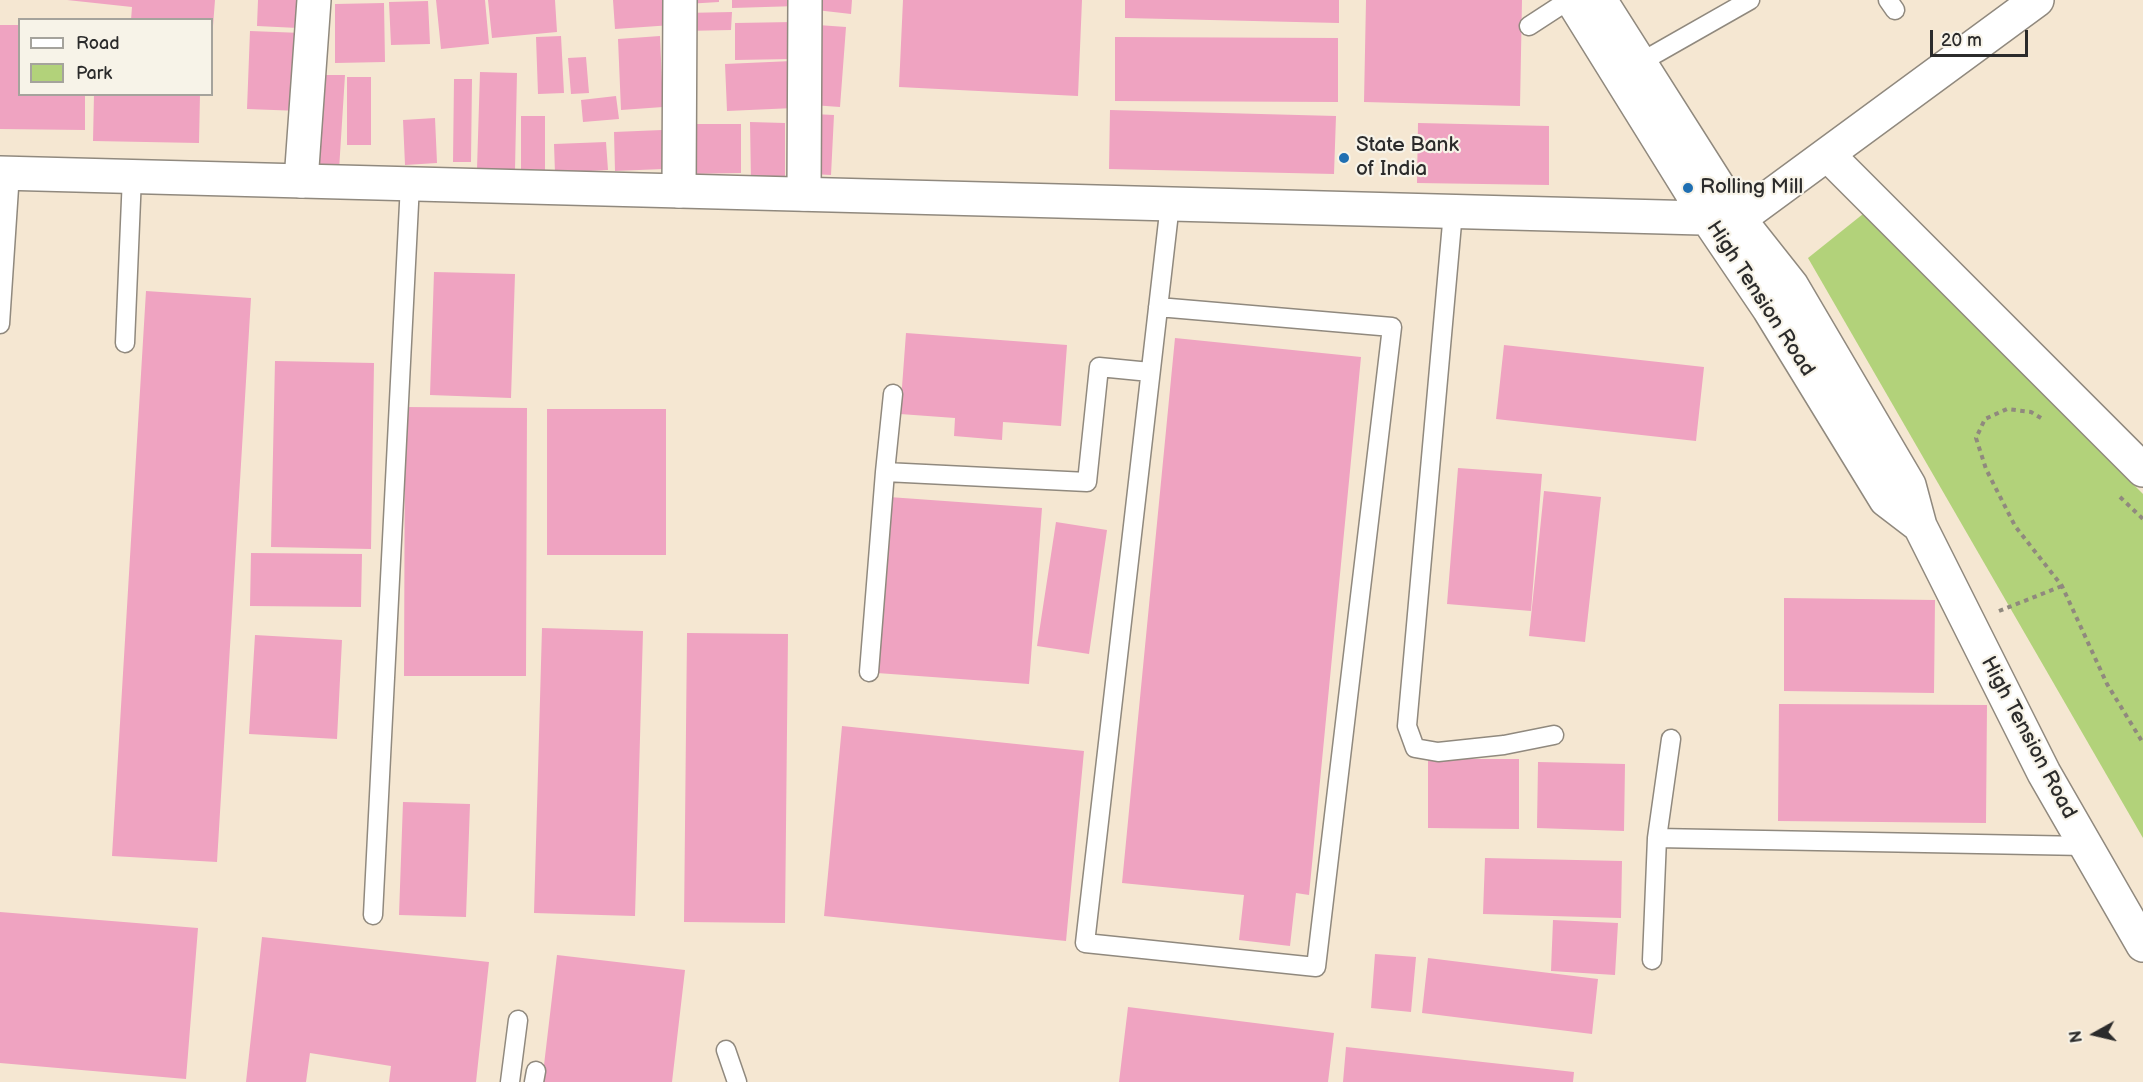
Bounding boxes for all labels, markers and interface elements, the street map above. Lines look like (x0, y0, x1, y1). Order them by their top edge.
legend (18, 18, 213, 96)
scale bar (1933, 18, 2030, 56)
text: 20 m (1941, 30, 1982, 51)
text: Road (76, 33, 120, 54)
text: Park (76, 63, 112, 84)
place label: State Bank of India (1356, 133, 1459, 183)
marker: State Bank of India (1337, 151, 1351, 165)
place label: Rolling Mill (1700, 175, 1803, 201)
marker: Rolling Mill (1681, 181, 1695, 195)
street label: High Tension Road (1700, 217, 1820, 381)
street label: High Tension Road (1975, 653, 2081, 823)
north arrow (2065, 1004, 2125, 1064)
text: N (2066, 1029, 2087, 1044)

